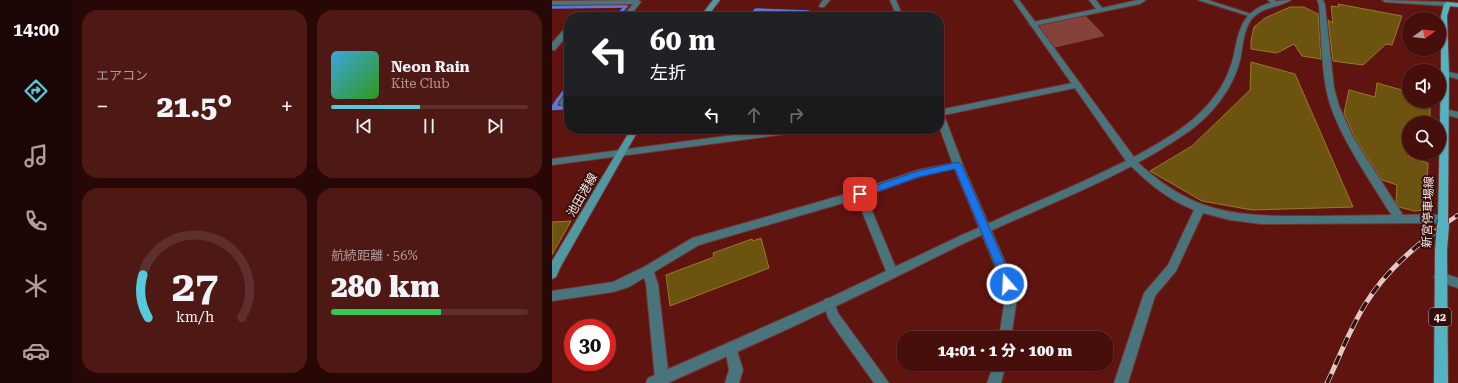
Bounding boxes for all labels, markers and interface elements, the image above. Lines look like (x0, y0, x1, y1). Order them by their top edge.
north arrow (1402, 12, 1446, 56)
map controls (1402, 12, 1446, 160)
text: 14:00 (13, 19, 59, 40)
text: 60 m (650, 24, 715, 57)
icon: left (584, 28, 636, 80)
text: Neon Rain (391, 58, 470, 76)
text: 左折 (650, 62, 686, 83)
button: sound (1402, 64, 1446, 108)
text: エアコン (96, 68, 148, 83)
text: Kite Club (391, 76, 450, 91)
icon: directions (22, 77, 50, 105)
text: 21.5° (157, 89, 232, 124)
text: − (96, 94, 108, 119)
text: + (281, 94, 293, 119)
icon: left (701, 104, 723, 126)
icon: ahead (743, 104, 765, 126)
icon: right (785, 104, 807, 126)
icon: previous (353, 115, 375, 137)
icon: pause (418, 115, 440, 137)
icon: next (484, 115, 506, 137)
button: search (1402, 116, 1446, 160)
icon: music (22, 142, 50, 170)
street label: 池田港線 (564, 171, 600, 219)
street label: 新宮停車場線 (1420, 176, 1436, 248)
pin (843, 177, 877, 211)
icon: arrive (849, 183, 871, 205)
icon: phone (22, 207, 50, 235)
text: 航続距離 · 56% (331, 248, 418, 263)
text: 27 (171, 262, 218, 311)
position arrow (986, 263, 1028, 305)
text: 280 km (331, 269, 440, 304)
icon: climate (22, 272, 50, 300)
road number: 42 (1429, 308, 1451, 326)
text: km/h (175, 309, 214, 325)
speed limit sign: 30 (564, 319, 616, 371)
icon: car (22, 337, 50, 365)
text: 14:01 · 1 分 · 100 m (938, 342, 1072, 360)

